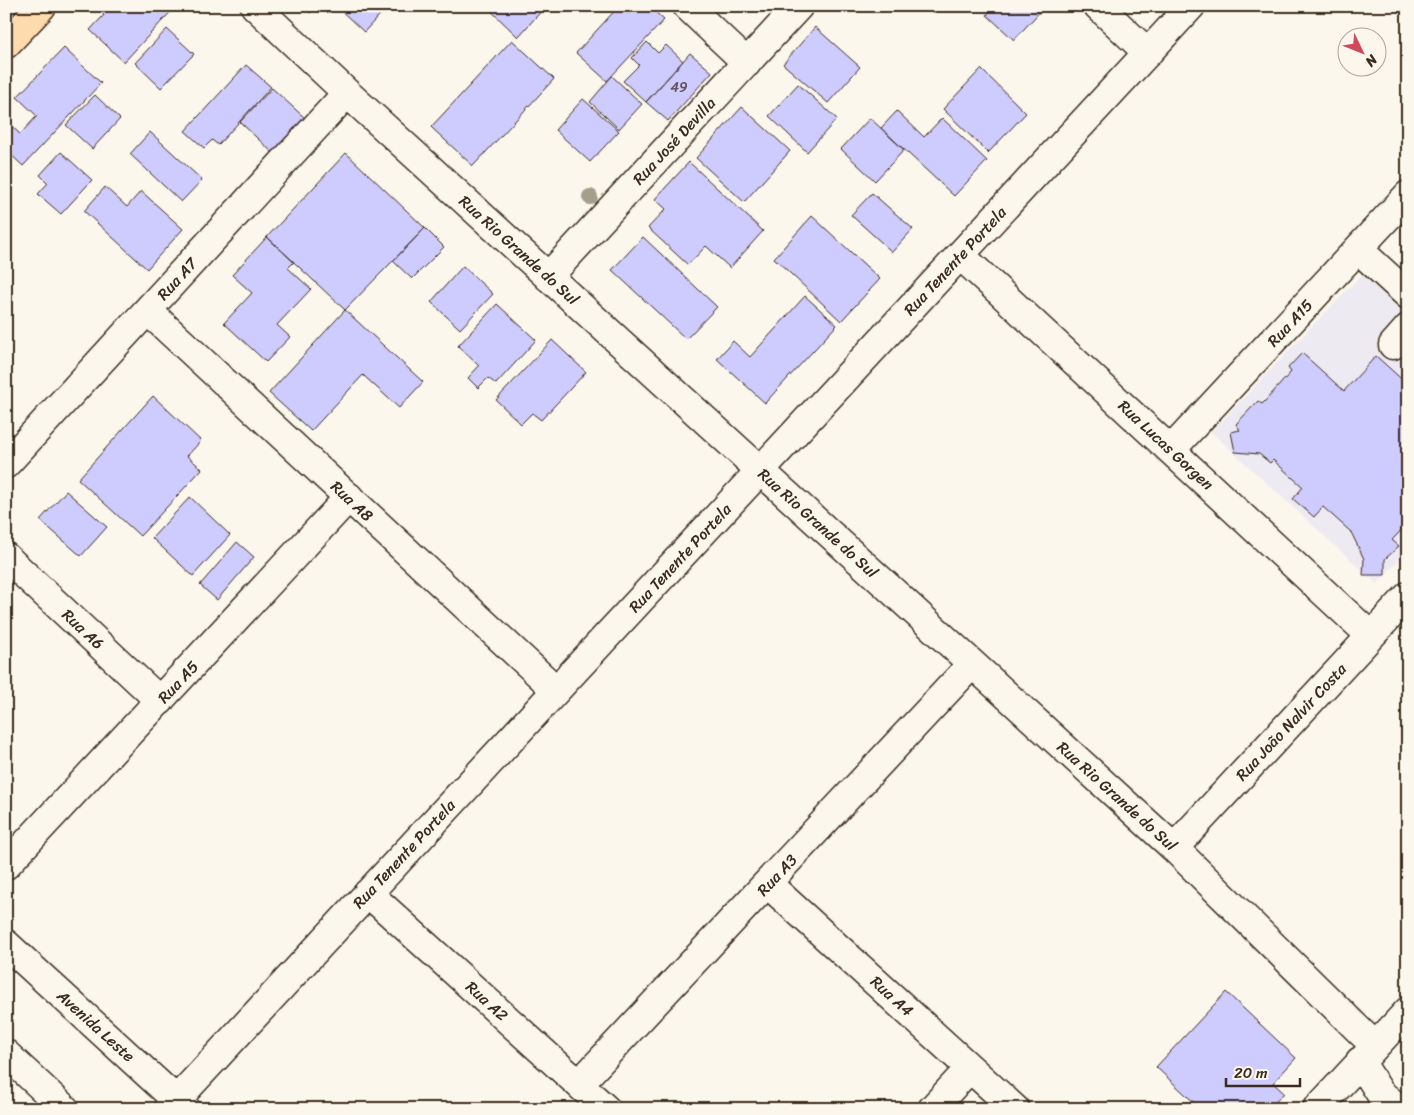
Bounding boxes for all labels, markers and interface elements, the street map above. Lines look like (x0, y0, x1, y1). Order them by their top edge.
north arrow (1336, 28, 1386, 78)
text: N (1358, 48, 1384, 73)
house number: 49 (670, 75, 688, 100)
street label: Rua José Devilla (625, 90, 723, 192)
street label: Rua Rio Grande do Sul (452, 188, 586, 313)
street label: Rua Tenente Portela (896, 199, 1015, 323)
street label: Rua A7 (149, 250, 205, 307)
street label: Rua A15 (1260, 292, 1320, 354)
street label: Rua Lucas Gorgen (1111, 392, 1221, 498)
street label: Rua Rio Grande do Sul (751, 461, 885, 586)
street label: Rua A8 (324, 473, 381, 529)
street label: Rua Tenente Portela (621, 496, 740, 620)
street label: Rua A6 (55, 601, 111, 657)
street label: Rua A5 (150, 653, 206, 710)
street label: Rua João Nalvir Costa (1228, 655, 1354, 788)
street label: Rua Rio Grande do Sul (1050, 734, 1184, 859)
street label: Rua Tenente Portela (345, 792, 464, 916)
street label: Rua A3 (749, 847, 805, 903)
street label: Rua A4 (863, 968, 921, 1024)
street label: Rua A2 (459, 973, 515, 1029)
street label: Avenida Leste (49, 982, 142, 1070)
scale bar (1226, 1055, 1300, 1087)
text: 20 m (1234, 1060, 1268, 1086)

